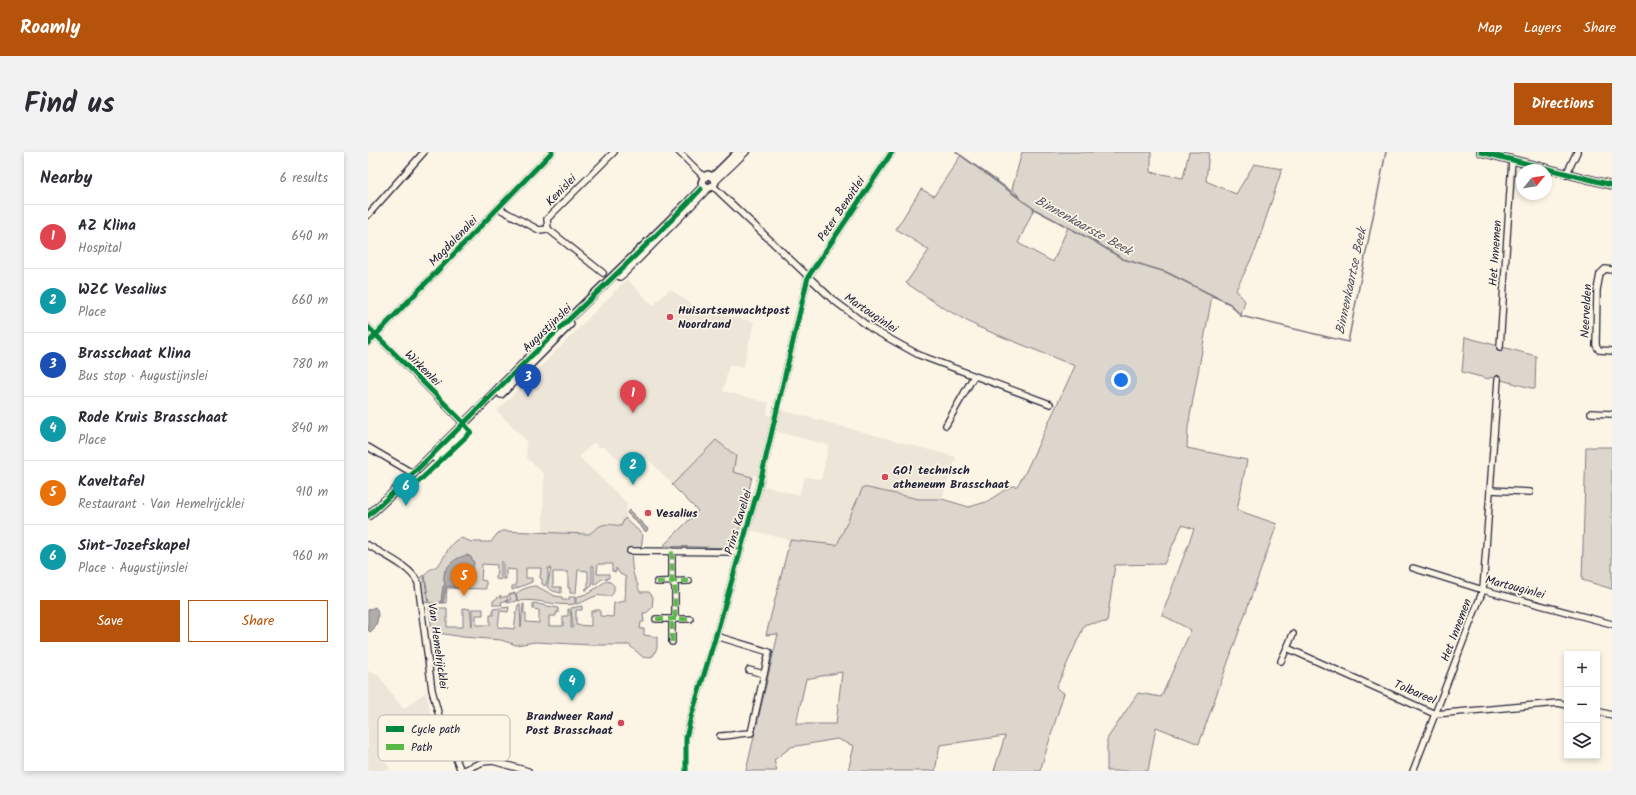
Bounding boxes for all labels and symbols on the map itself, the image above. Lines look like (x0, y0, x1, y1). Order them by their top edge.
north arrow (1516, 164, 1552, 200)
street label: Kenislei (541, 169, 582, 211)
street label: Peter Benoitlei (813, 172, 871, 245)
water label: Binnenkaarste Beek (1031, 191, 1137, 263)
street label: Magdalenalei (424, 211, 483, 271)
street label: Het Innemen (1484, 219, 1507, 287)
water label: Binnenkaartse Beek (1330, 224, 1373, 336)
street label: Neervelden (1576, 284, 1597, 339)
street label: Martouginlei (840, 288, 902, 339)
street label: Augustijnslei (518, 299, 577, 357)
place label: Huisartsenwachtpost Noordrand (678, 301, 791, 334)
marker: Huisartsenwachtpost Noordrand (665, 312, 675, 322)
street label: Wirkenlei (400, 346, 446, 392)
pin: 3 (515, 364, 541, 397)
your location (1111, 370, 1131, 390)
pin: 1 (620, 380, 646, 413)
pin: 2 (620, 452, 646, 485)
place label: GO! technisch atheneum Brasschaat (893, 461, 1010, 494)
marker: GO! technisch atheneum Brasschaat (880, 472, 890, 482)
pin: 6 (393, 473, 419, 506)
street label: Prins Kavellei (720, 486, 758, 557)
place label: Vesalius (656, 504, 698, 523)
marker: Vesalius (643, 508, 653, 518)
pin: 5 (451, 563, 477, 596)
street label: Martouginlei (1483, 570, 1548, 605)
street label: Het Innemen (1436, 596, 1477, 664)
street label: Van Hemelrijcklei (422, 602, 453, 691)
pin: 4 (559, 668, 585, 701)
street label: Tolbareel (1391, 675, 1439, 710)
place label: Brandweer Rand Post Brasschaat (526, 707, 614, 740)
legend (378, 715, 510, 761)
marker: Brandweer Rand Post Brasschaat (616, 718, 626, 728)
text: Cycle path (411, 721, 460, 739)
text: Path (411, 739, 432, 757)

